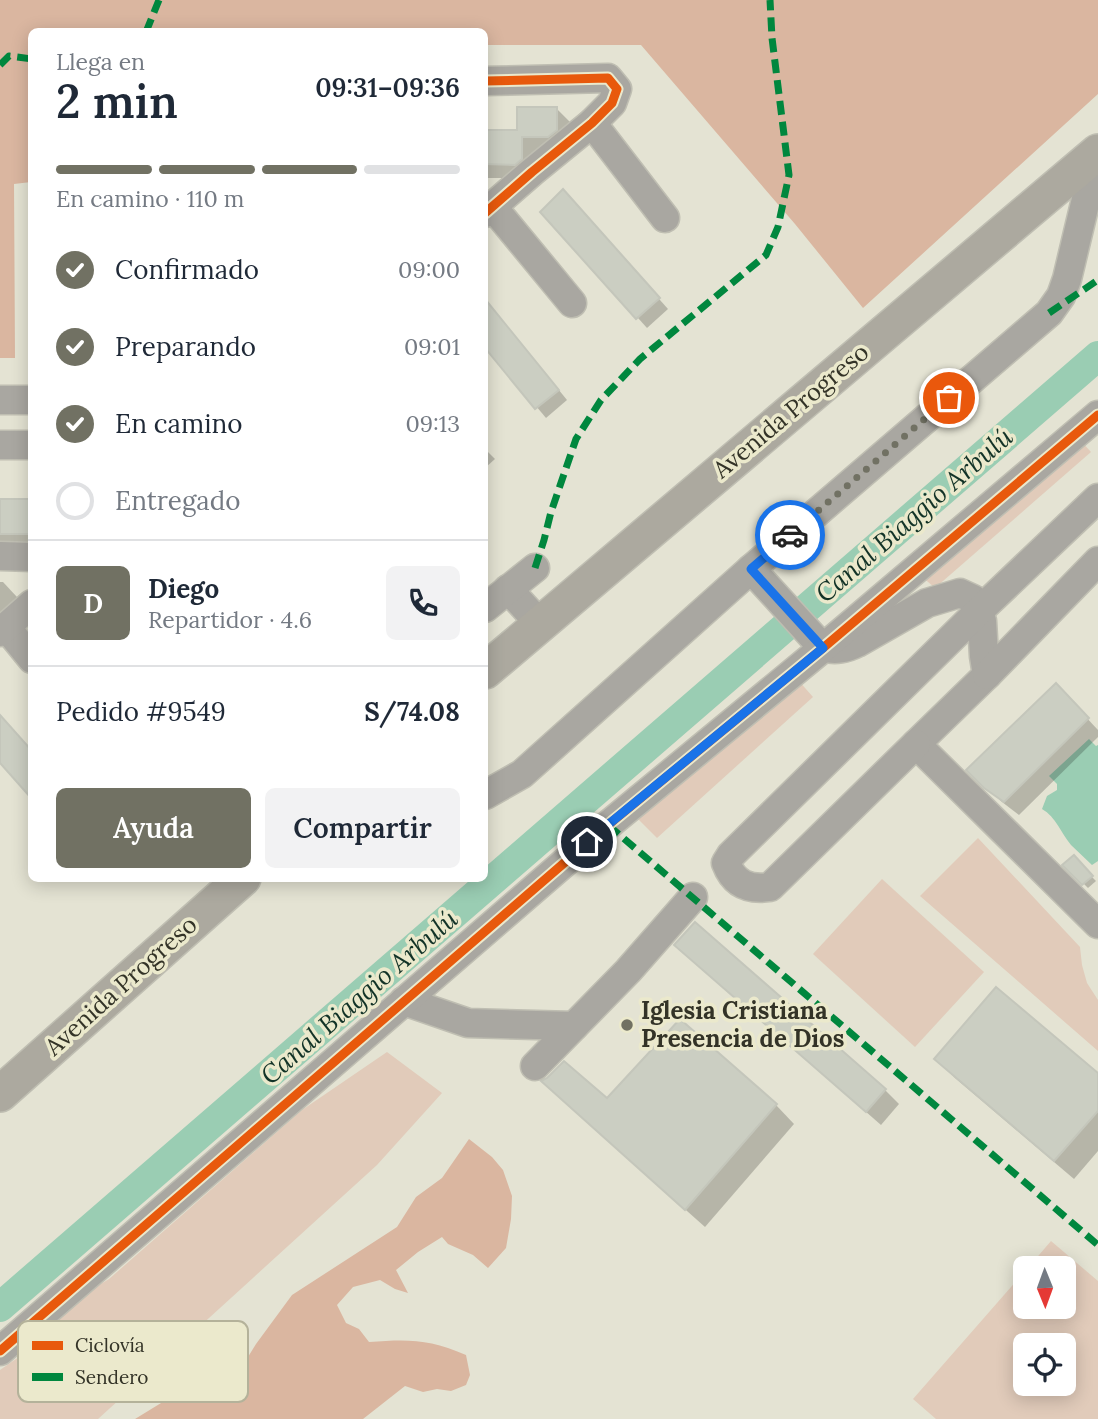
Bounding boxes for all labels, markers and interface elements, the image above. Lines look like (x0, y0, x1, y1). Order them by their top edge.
text: Llega en (56, 47, 145, 76)
text: 09:31–09:36 (315, 71, 460, 104)
text: 2 min (56, 72, 178, 131)
text: En camino · 110 m (56, 184, 244, 213)
icon: check (56, 251, 94, 289)
text: Confirmado (115, 253, 259, 286)
text: 09:00 (398, 255, 460, 284)
icon: check (56, 328, 94, 366)
text: Preparando (115, 330, 256, 363)
text: 09:01 (404, 332, 460, 361)
street label: Avenida Progreso (705, 336, 875, 486)
pin (919, 368, 979, 428)
icon: bag (930, 379, 968, 417)
icon: check (56, 405, 94, 443)
text: En camino (115, 407, 243, 440)
text: 09:13 (405, 409, 460, 438)
water label: Canal Biaggio Arbulú (808, 420, 1019, 609)
text: Entregado (115, 484, 241, 517)
courier (755, 500, 825, 570)
icon: car (771, 516, 809, 554)
button: phone (386, 566, 460, 640)
text: Diego (148, 572, 219, 605)
text: D (83, 587, 103, 620)
text: Repartidor · 4.6 (148, 605, 312, 634)
text: Pedido #9549 (56, 695, 226, 728)
text: S/74.08 (364, 695, 460, 728)
button: Ayuda (56, 788, 251, 868)
button: Compartir (265, 788, 460, 868)
pin (557, 812, 617, 872)
icon: home (568, 823, 606, 861)
water label: Canal Biaggio Arbulú (253, 902, 464, 1091)
street label: Avenida Progreso (37, 909, 203, 1063)
place label: Iglesia Cristiana Presencia de Dios (641, 995, 844, 1054)
marker: Iglesia Cristiana Presencia de Dios (619, 1017, 635, 1033)
north arrow (1013, 1256, 1076, 1320)
map controls (1013, 1256, 1076, 1396)
legend (18, 1321, 248, 1402)
text: Ciclovía (75, 1333, 145, 1357)
button: locate (1013, 1333, 1076, 1396)
text: Sendero (75, 1365, 148, 1389)

